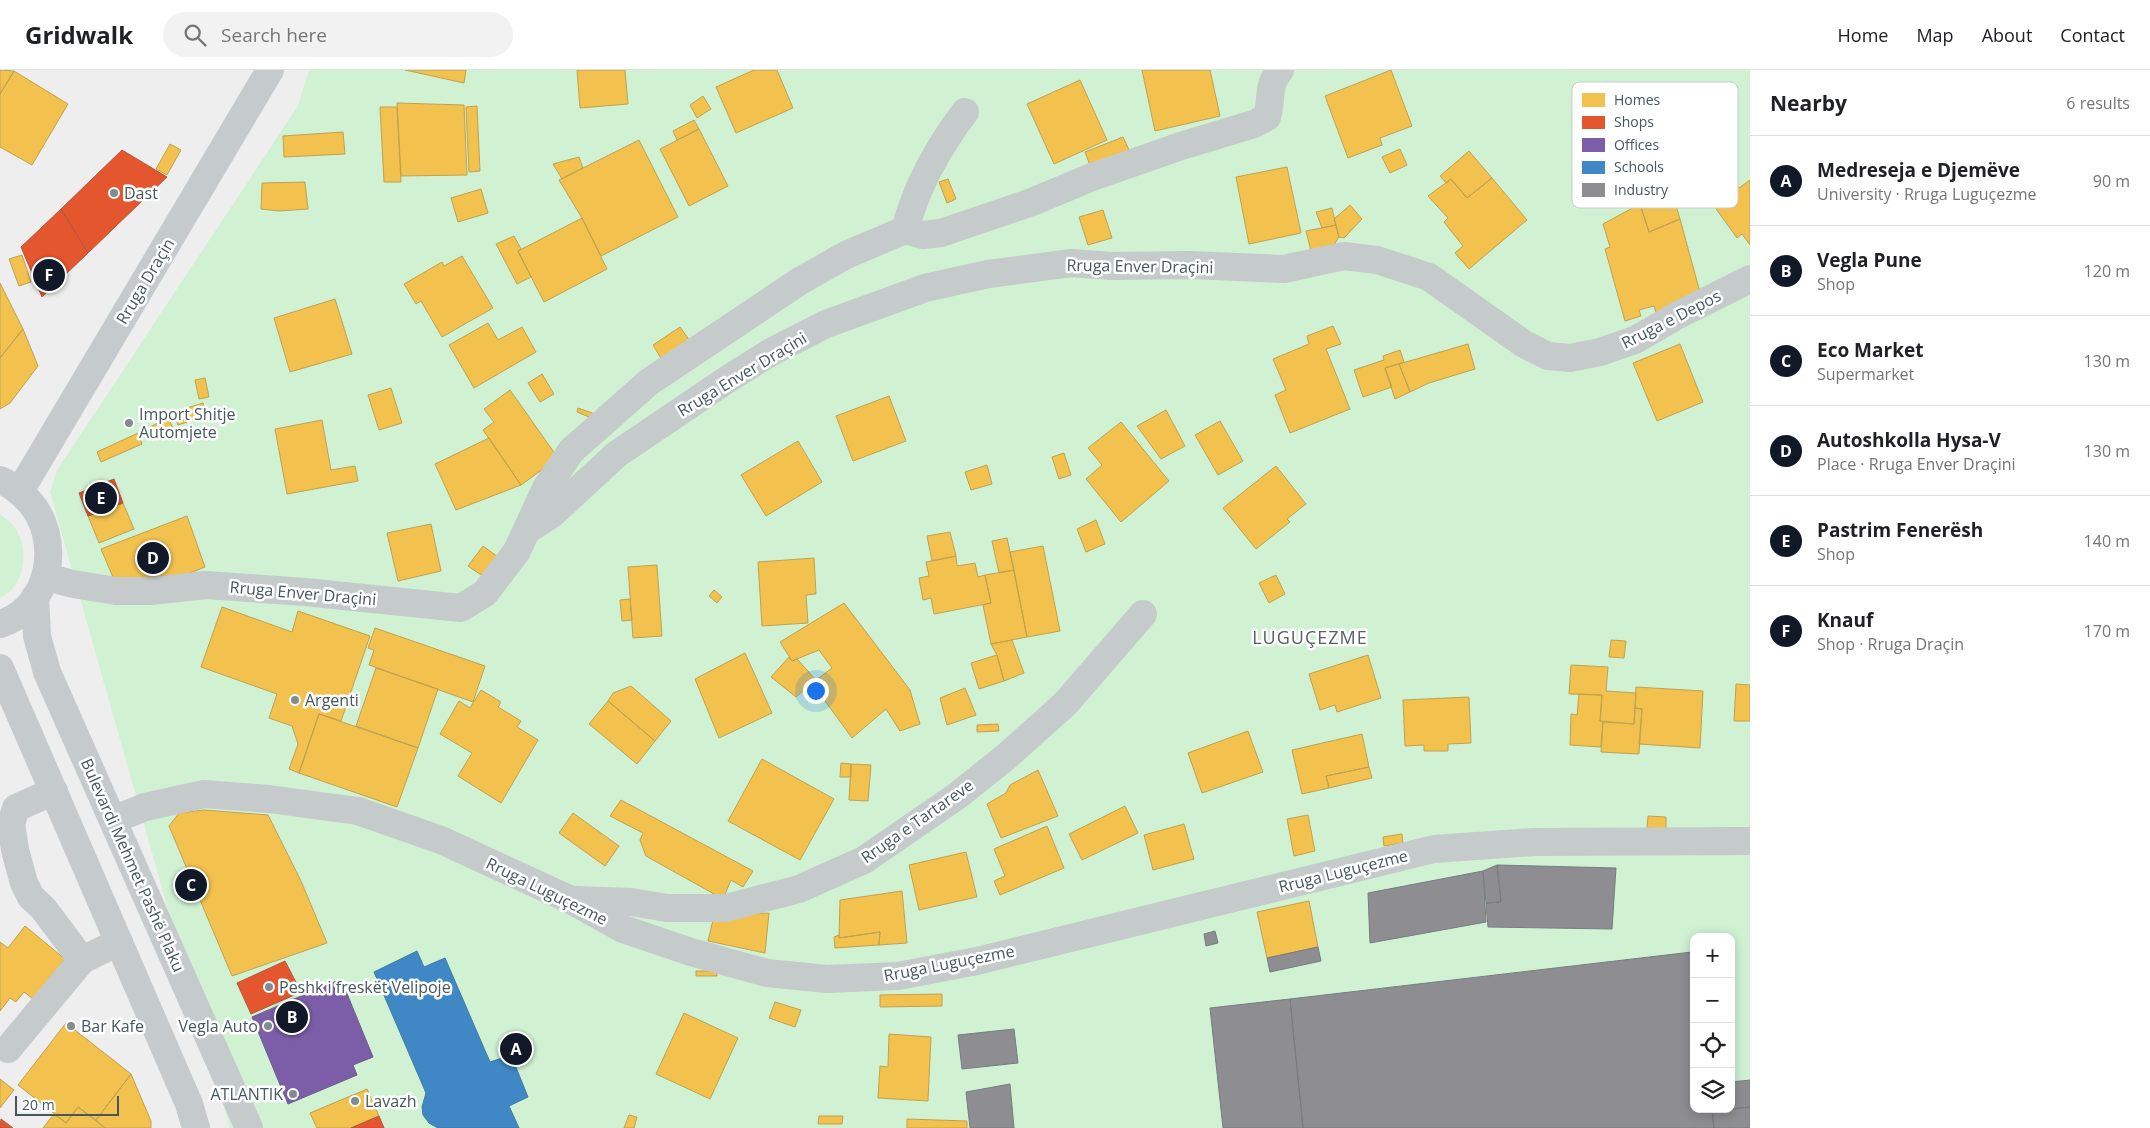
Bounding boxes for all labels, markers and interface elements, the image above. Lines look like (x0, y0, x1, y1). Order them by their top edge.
search box (163, 12, 513, 57)
text: Gridwalk (25, 18, 133, 51)
icon: search (181, 21, 209, 49)
text: Search here (221, 22, 327, 48)
text: Home (1838, 23, 1888, 47)
text: Map (1916, 23, 1954, 47)
text: About (1982, 23, 2032, 47)
text: Contact (2060, 23, 2125, 47)
legend (1572, 82, 1738, 208)
text: Nearby (1770, 89, 1847, 117)
text: Homes (1614, 90, 1661, 109)
text: 6 results (2066, 92, 2130, 114)
text: Shops (1614, 112, 1654, 131)
text: Offices (1614, 135, 1659, 154)
text: Schools (1614, 157, 1664, 176)
text: Medreseja e Djemëve (1817, 157, 2020, 183)
text: A (1780, 170, 1792, 192)
text: 90 m (2093, 170, 2130, 192)
text: Industry (1614, 180, 1669, 199)
place label: Dast (124, 182, 158, 204)
text: University · Rruga Luguçezme (1817, 183, 2037, 205)
marker: Dast (108, 187, 120, 199)
street label: Rruga Draçin (111, 234, 179, 328)
text: Vegla Pune (1817, 247, 1922, 273)
street label: Rruga Enver Draçini (1066, 254, 1214, 278)
pin: F (33, 256, 65, 294)
text: B (1781, 260, 1791, 282)
text: 120 m (2084, 260, 2130, 282)
text: Shop (1817, 273, 1855, 295)
street label: Rruga e Depos (1618, 285, 1724, 353)
street label: Rruga Enver Draçini (673, 327, 811, 421)
text: Eco Market (1817, 337, 1923, 363)
text: C (1781, 350, 1791, 372)
text: 130 m (2084, 350, 2130, 372)
text: Supermarket (1817, 363, 1914, 385)
place label: Import Shitje Automjete (139, 403, 235, 443)
marker: Import Shitje Automjete (123, 417, 135, 429)
text: Autoshkolla Hysa-V (1817, 427, 2001, 453)
text: D (1780, 440, 1792, 462)
text: 130 m (2084, 440, 2130, 462)
text: Place · Rruga Enver Draçini (1817, 453, 2016, 475)
pin: E (85, 479, 117, 517)
text: Pastrim Fenerësh (1817, 517, 1983, 543)
text: E (1782, 530, 1790, 552)
text: 140 m (2084, 530, 2130, 552)
pin: D (137, 539, 169, 577)
text: Shop (1817, 543, 1855, 565)
street label: Rruga Enver Draçini (229, 576, 377, 610)
text: Knauf (1817, 607, 1873, 633)
text: F (1782, 620, 1790, 642)
text: 170 m (2084, 620, 2130, 642)
district label: LUGUÇEZME (1252, 625, 1368, 649)
text: Shop · Rruga Draçin (1817, 633, 1964, 655)
your location (803, 678, 829, 704)
place label: Argenti (305, 689, 359, 711)
marker: Argenti (289, 694, 301, 706)
street label: Bulevardi Mehmet Pashë Plaku (76, 755, 190, 975)
street label: Rruga e Tartareve (856, 774, 978, 868)
street label: Rruga Luguçezme (1276, 844, 1410, 898)
street label: Rruga Luguçezme (483, 852, 611, 930)
pin: C (175, 866, 207, 904)
map controls (1690, 933, 1735, 1113)
button: + (1690, 933, 1735, 978)
street label: Rruga Luguçezme (882, 940, 1016, 986)
place label: Peshk i freskët Velipoje (279, 976, 451, 998)
button: − (1690, 978, 1735, 1023)
marker: Peshk i freskët Velipoje (263, 981, 275, 993)
pin: B (276, 998, 308, 1036)
place label: Bar Kafe (81, 1015, 144, 1037)
place label: Vegla Auto (178, 1015, 258, 1037)
marker: Bar Kafe (65, 1020, 77, 1032)
marker: Vegla Auto (262, 1020, 274, 1032)
button: locate (1690, 1023, 1735, 1068)
pin: A (500, 1030, 532, 1068)
button: layers (1690, 1068, 1735, 1113)
place label: ATLANTIK (210, 1083, 283, 1105)
marker: ATLANTIK (287, 1088, 299, 1100)
place label: Lavazh (365, 1090, 416, 1112)
scale bar (15, 1093, 119, 1116)
text: 20 m (22, 1095, 55, 1114)
marker: Lavazh (349, 1095, 361, 1107)

